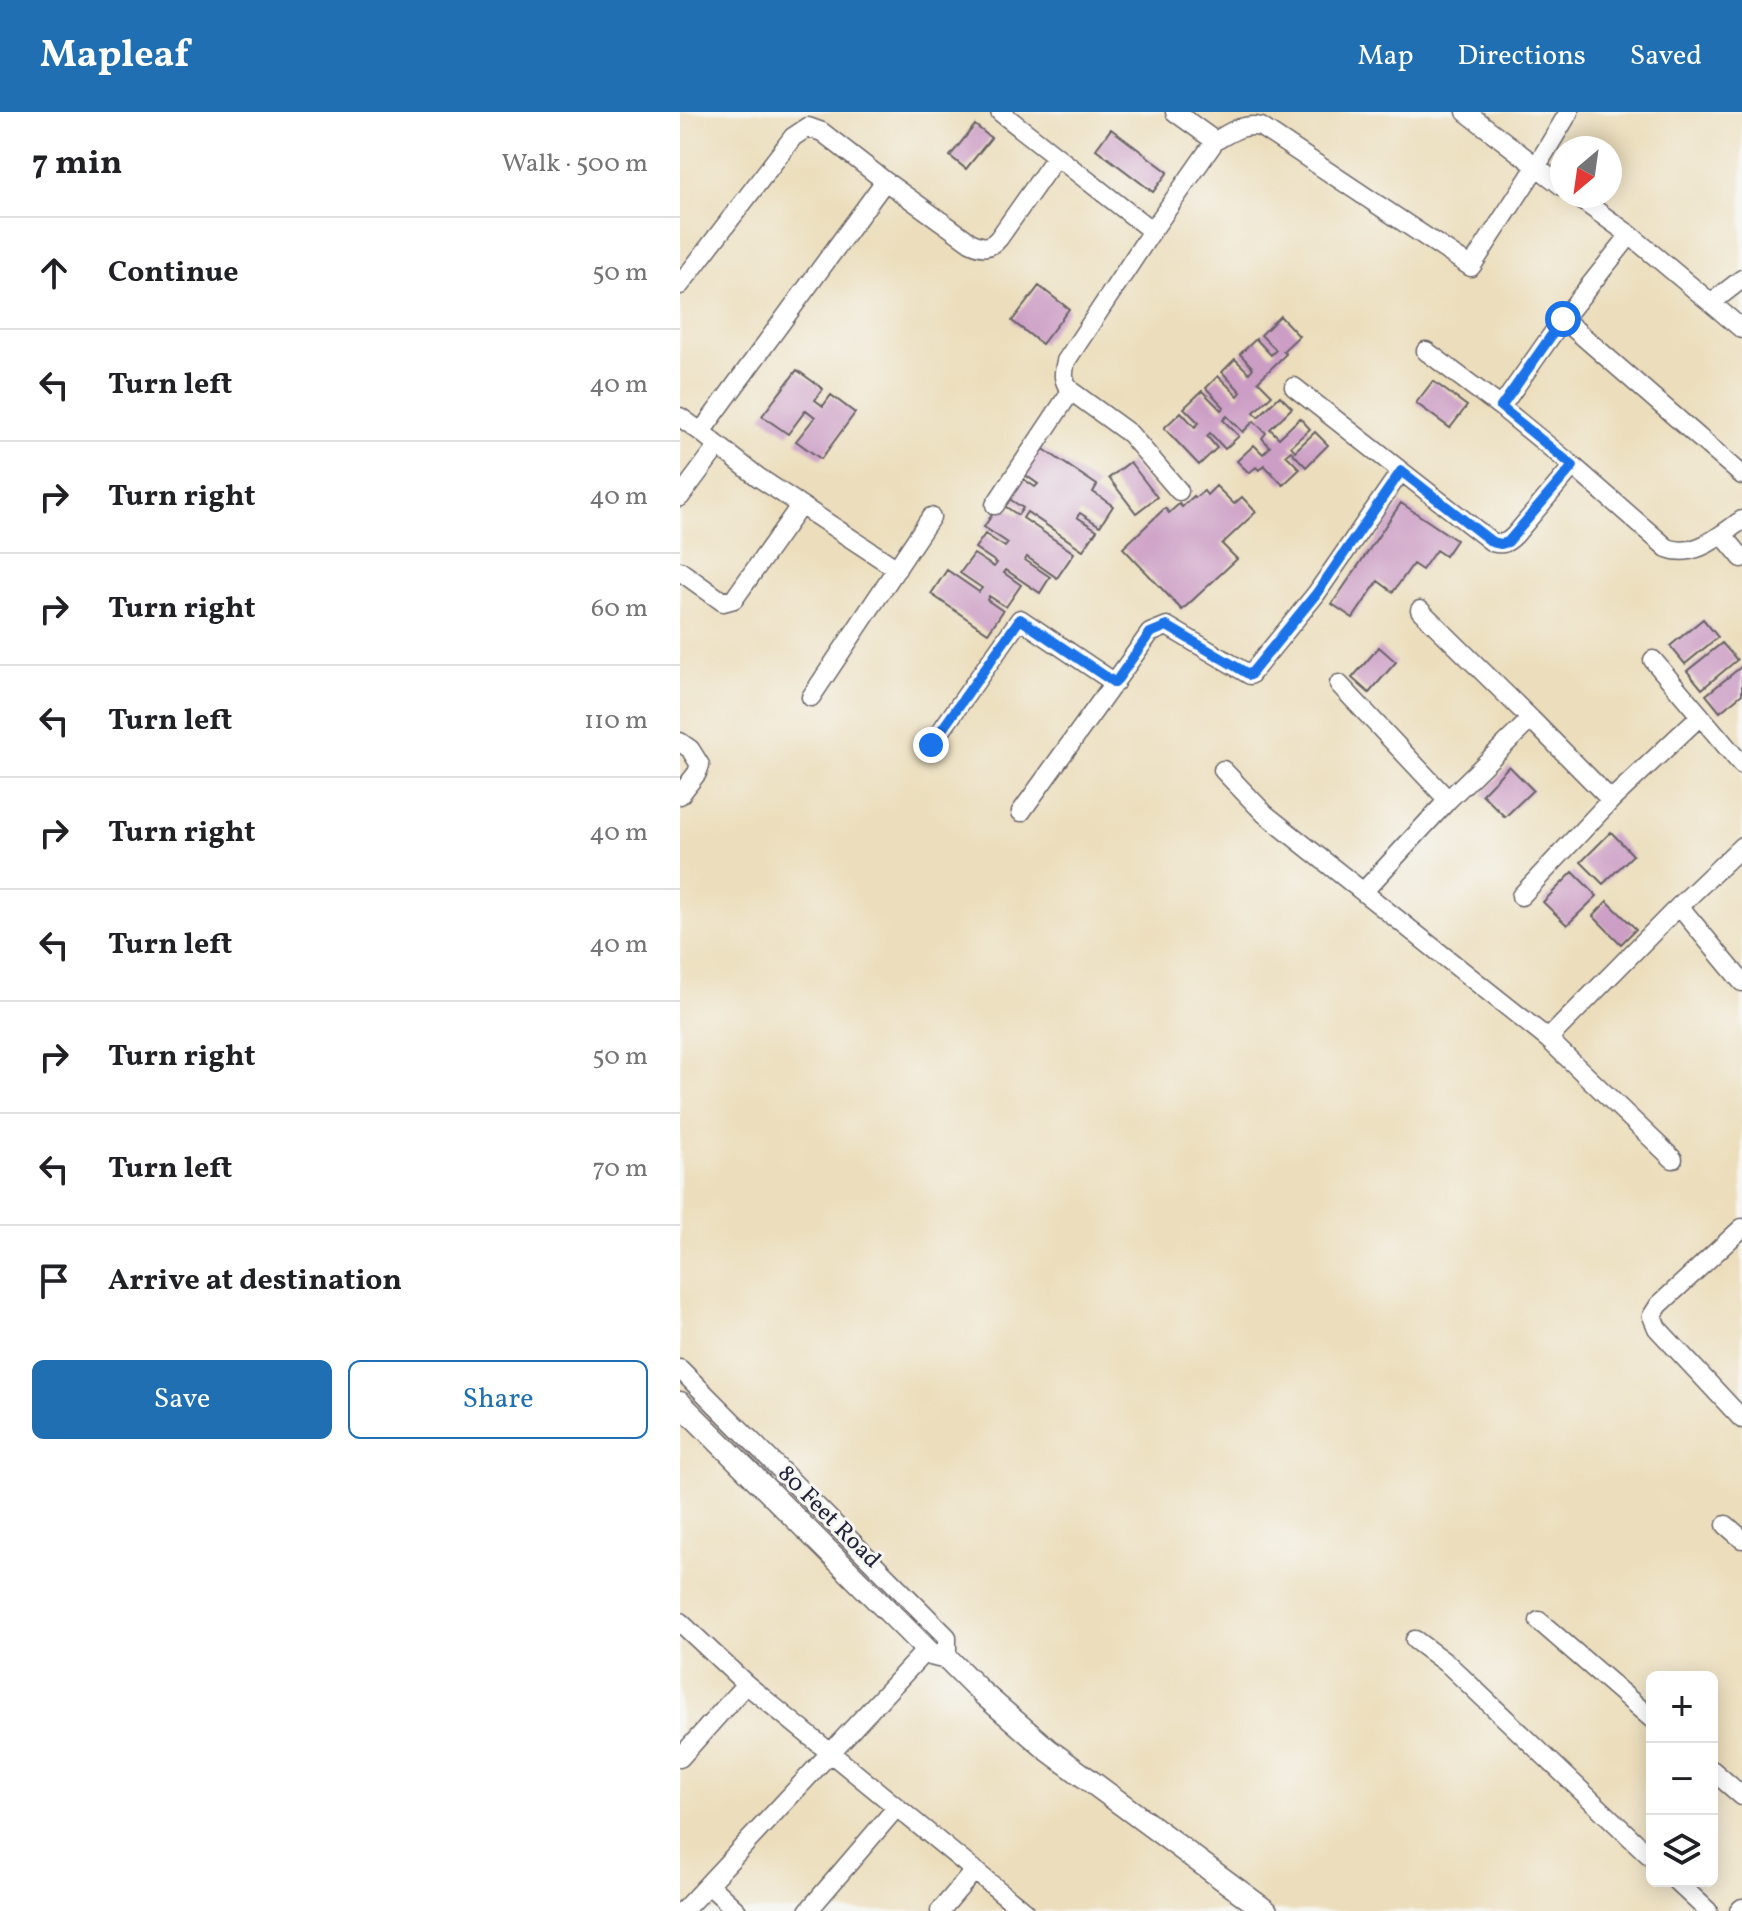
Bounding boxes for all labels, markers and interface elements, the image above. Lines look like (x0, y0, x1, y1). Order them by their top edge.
text: Mapleaf (40, 30, 189, 83)
text: Map (1358, 37, 1414, 76)
text: Directions (1458, 37, 1586, 76)
text: Saved (1630, 37, 1702, 76)
north arrow (1550, 136, 1622, 208)
text: 7 min (32, 141, 122, 188)
text: Walk · 500 m (501, 146, 648, 182)
icon: ahead (32, 251, 76, 295)
text: Continue (108, 252, 239, 294)
text: 50 m (592, 255, 648, 291)
route start (1545, 301, 1581, 337)
icon: left (32, 363, 76, 407)
text: Turn left (108, 364, 232, 406)
text: 40 m (589, 367, 648, 403)
icon: right (32, 475, 76, 519)
text: Turn right (108, 476, 256, 518)
text: 40 m (589, 479, 648, 515)
icon: right (32, 587, 76, 631)
text: Turn right (108, 588, 256, 630)
text: 60 m (591, 591, 648, 627)
icon: left (32, 699, 76, 743)
text: Turn left (108, 700, 232, 742)
text: 110 m (584, 703, 648, 739)
route end (913, 727, 949, 763)
icon: right (32, 811, 76, 855)
text: Turn right (108, 812, 256, 854)
text: 40 m (589, 815, 648, 851)
icon: left (32, 923, 76, 967)
text: Turn left (108, 924, 232, 966)
text: 40 m (589, 927, 648, 963)
icon: right (32, 1035, 76, 1079)
text: Turn right (108, 1036, 256, 1078)
text: 50 m (592, 1039, 648, 1075)
icon: left (32, 1147, 76, 1191)
text: Turn left (108, 1148, 232, 1190)
text: 70 m (593, 1151, 648, 1187)
icon: arrive (32, 1259, 76, 1303)
text: Arrive at destination (108, 1260, 402, 1302)
button: Save (32, 1360, 332, 1439)
button: Share (348, 1360, 648, 1439)
street label: 80 Feet Road (769, 1458, 888, 1577)
map controls (1646, 1671, 1718, 1887)
button: + (1646, 1671, 1718, 1743)
button: − (1646, 1743, 1718, 1815)
button: layers (1646, 1815, 1718, 1887)

